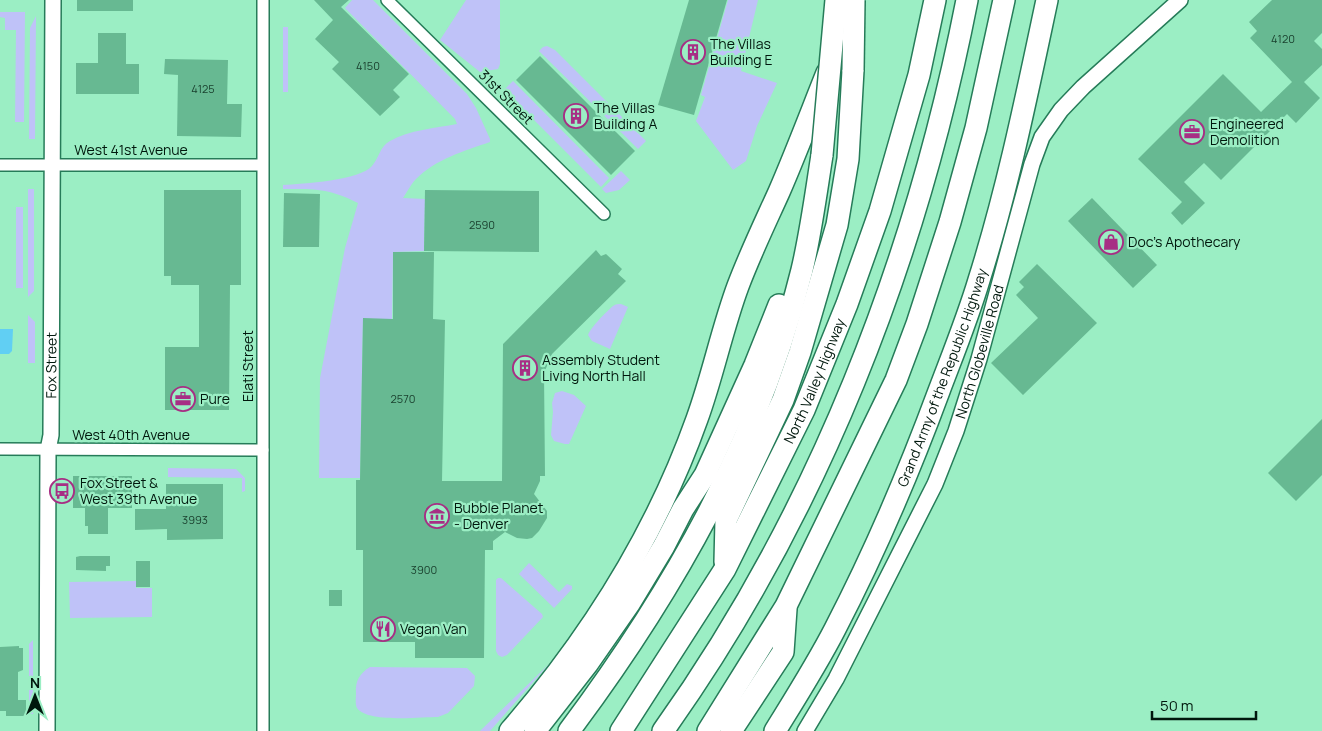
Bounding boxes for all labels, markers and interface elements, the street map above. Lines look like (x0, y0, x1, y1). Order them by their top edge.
house number: 4120 (1271, 31, 1295, 46)
place label: The Villas Building E (710, 34, 772, 69)
building icon: The Villas Building E (680, 39, 706, 65)
house number: 4150 (356, 58, 380, 73)
street label: 31st Street (475, 65, 538, 128)
house number: 4125 (191, 81, 215, 96)
place label: The Villas Building A (594, 98, 657, 133)
building icon: The Villas Building A (563, 103, 589, 129)
place label: Engineered Demolition (1210, 114, 1284, 149)
office icon: Engineered Demolition (1179, 119, 1205, 145)
street label: West 41st Avenue (74, 140, 188, 159)
house number: 2590 (469, 217, 495, 232)
shop icon: Doc's Apothecary (1098, 229, 1124, 255)
place label: Doc's Apothecary (1128, 232, 1241, 251)
street label: Grand Army of the Republic Highway (892, 265, 991, 490)
street label: North Globeville Road (951, 283, 1008, 421)
street label: North Valley Highway (779, 315, 850, 447)
street label: Elati Street (238, 330, 257, 402)
street label: Fox Street (41, 332, 60, 399)
place label: Assembly Student Living North Hall (542, 350, 660, 385)
building icon: Assembly Student Living North Hall (512, 355, 538, 381)
office icon: Pure (170, 386, 196, 412)
place label: Pure (200, 389, 230, 408)
house number: 2570 (391, 391, 415, 406)
street label: West 40th Avenue (72, 425, 190, 444)
place label: Fox Street & West 39th Avenue (80, 473, 197, 508)
bus stop icon: Fox Street & West 39th Avenue (49, 478, 75, 504)
place label: Bubble Planet - Denver (454, 498, 544, 533)
museum icon: Bubble Planet - Denver (424, 503, 450, 529)
house number: 3993 (182, 512, 208, 527)
house number: 3900 (411, 562, 437, 577)
restaurant icon: Vegan Van (370, 616, 396, 642)
place label: Vegan Van (400, 619, 467, 638)
north arrow (10, 671, 60, 721)
text: N (30, 673, 40, 692)
scale bar (1152, 688, 1256, 720)
text: 50 m (1160, 695, 1194, 716)

